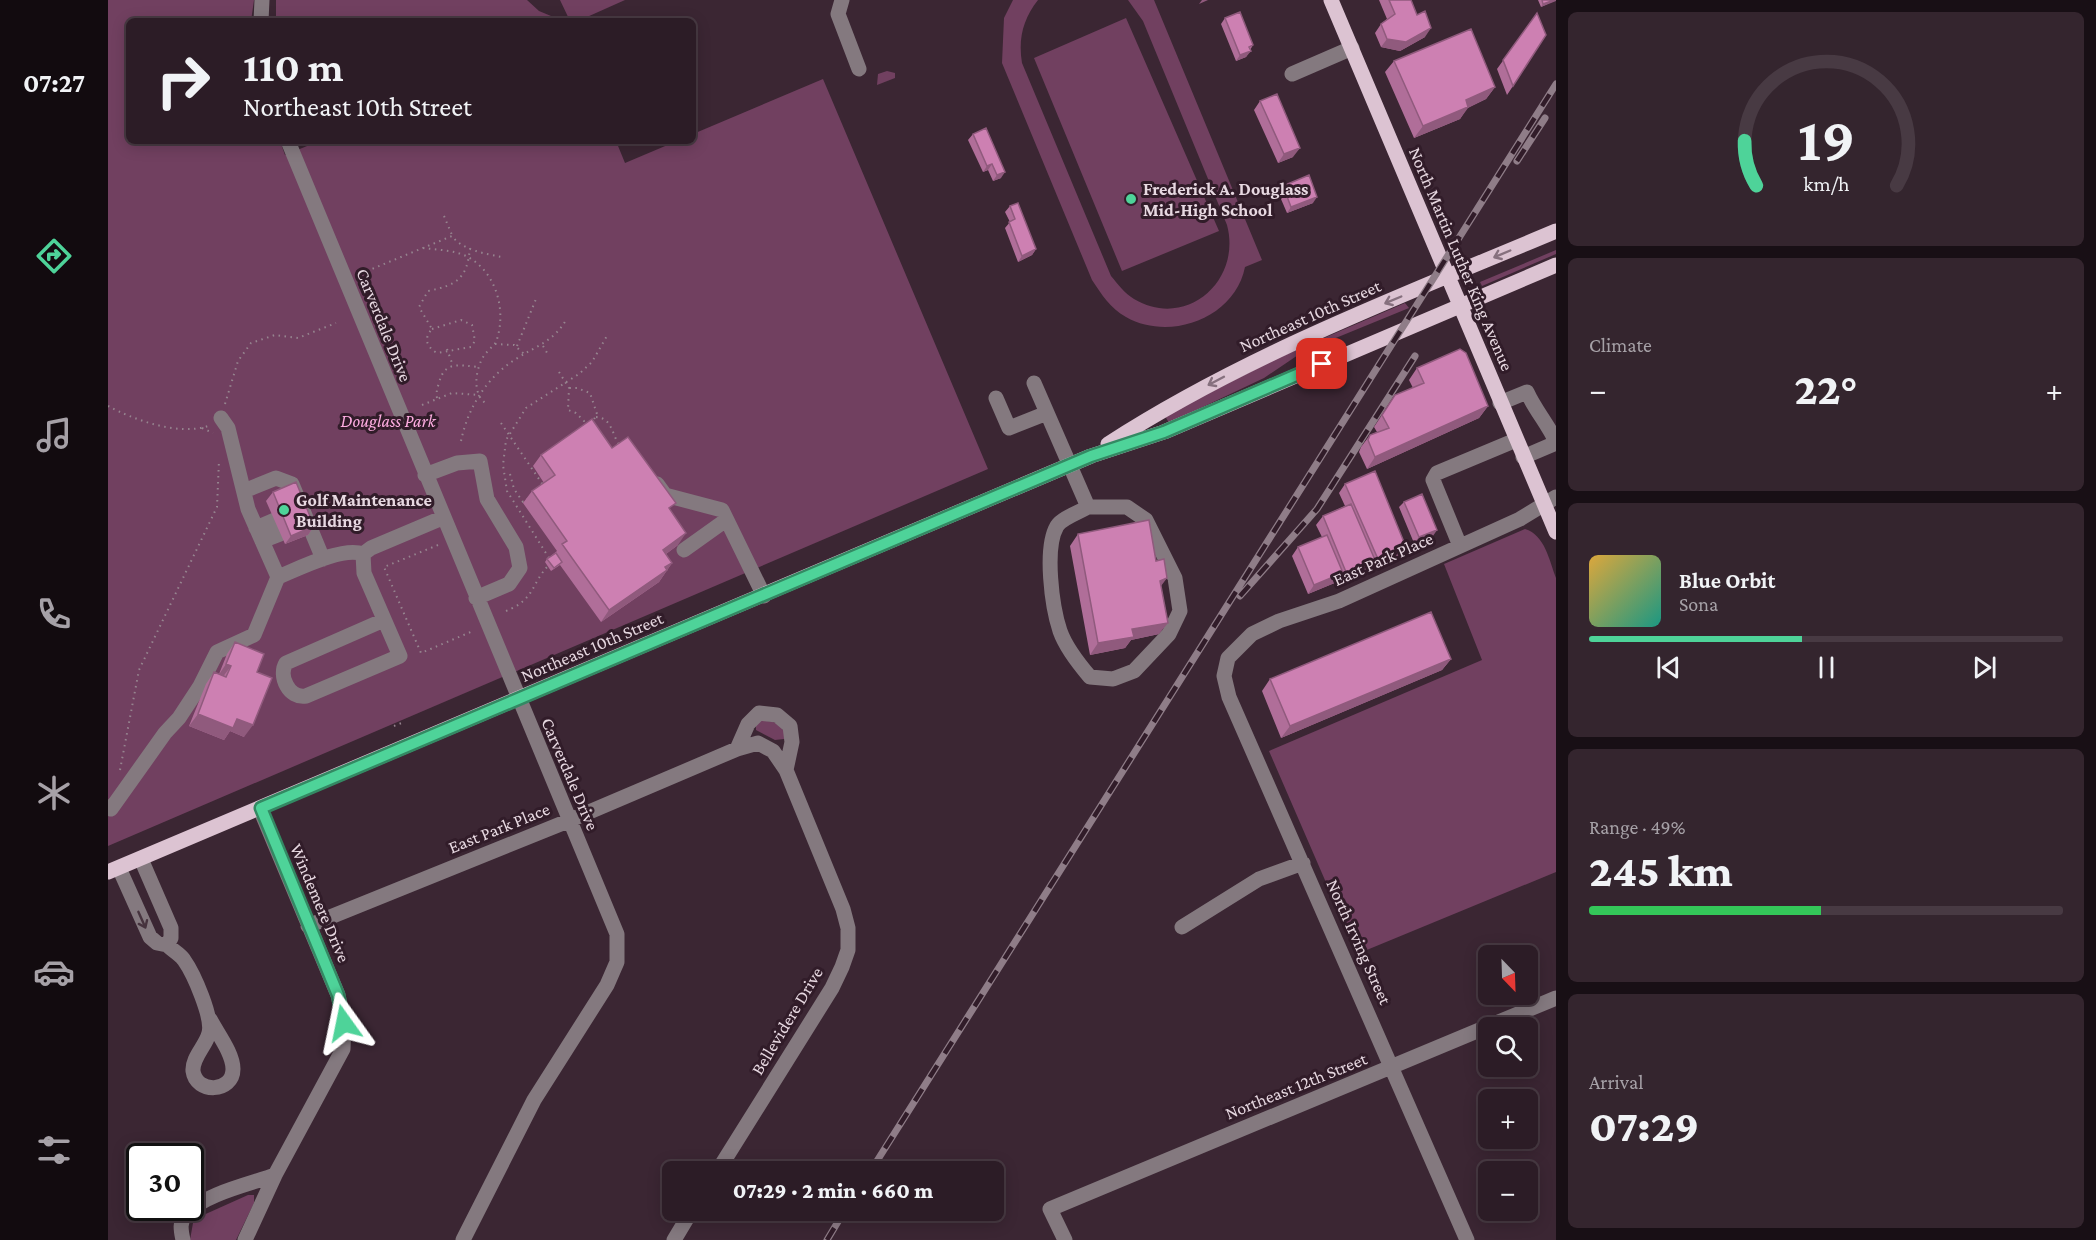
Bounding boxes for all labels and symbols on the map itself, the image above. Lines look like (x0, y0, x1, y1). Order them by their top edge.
street label: North Martin Luther King Avenue (1405, 144, 1517, 374)
place label: Frederick A. Douglass Mid-High School (1143, 179, 1308, 220)
marker: Frederick A. Douglass Mid-High School (1124, 192, 1138, 206)
one-way arrow (1493, 249, 1512, 260)
street label: Carverdale Drive (352, 265, 416, 385)
street label: Northeast 10th Street (1236, 275, 1385, 356)
one-way arrow (1384, 295, 1403, 306)
pin (1296, 338, 1347, 389)
one-way arrow (1208, 375, 1225, 387)
park label: Douglass Park (340, 411, 437, 431)
place label: Golf Maintenance Building (296, 490, 432, 531)
marker: Golf Maintenance Building (277, 503, 291, 517)
street label: East Park Place (1330, 528, 1436, 590)
street label: Northeast 10th Street (518, 608, 667, 686)
street label: Carverdale Drive (537, 715, 603, 833)
street label: East Park Place (446, 799, 553, 857)
street label: Windemere Drive (286, 841, 354, 965)
street label: North Irving Street (1322, 876, 1396, 1009)
one-way arrow (137, 910, 149, 928)
north arrow (1478, 945, 1538, 1005)
street label: Bellevidere Drive (747, 964, 827, 1078)
position arrow (312, 991, 376, 1055)
street label: Northeast 12th Street (1222, 1048, 1371, 1124)
speed limit sign: 30 (126, 1143, 204, 1221)

